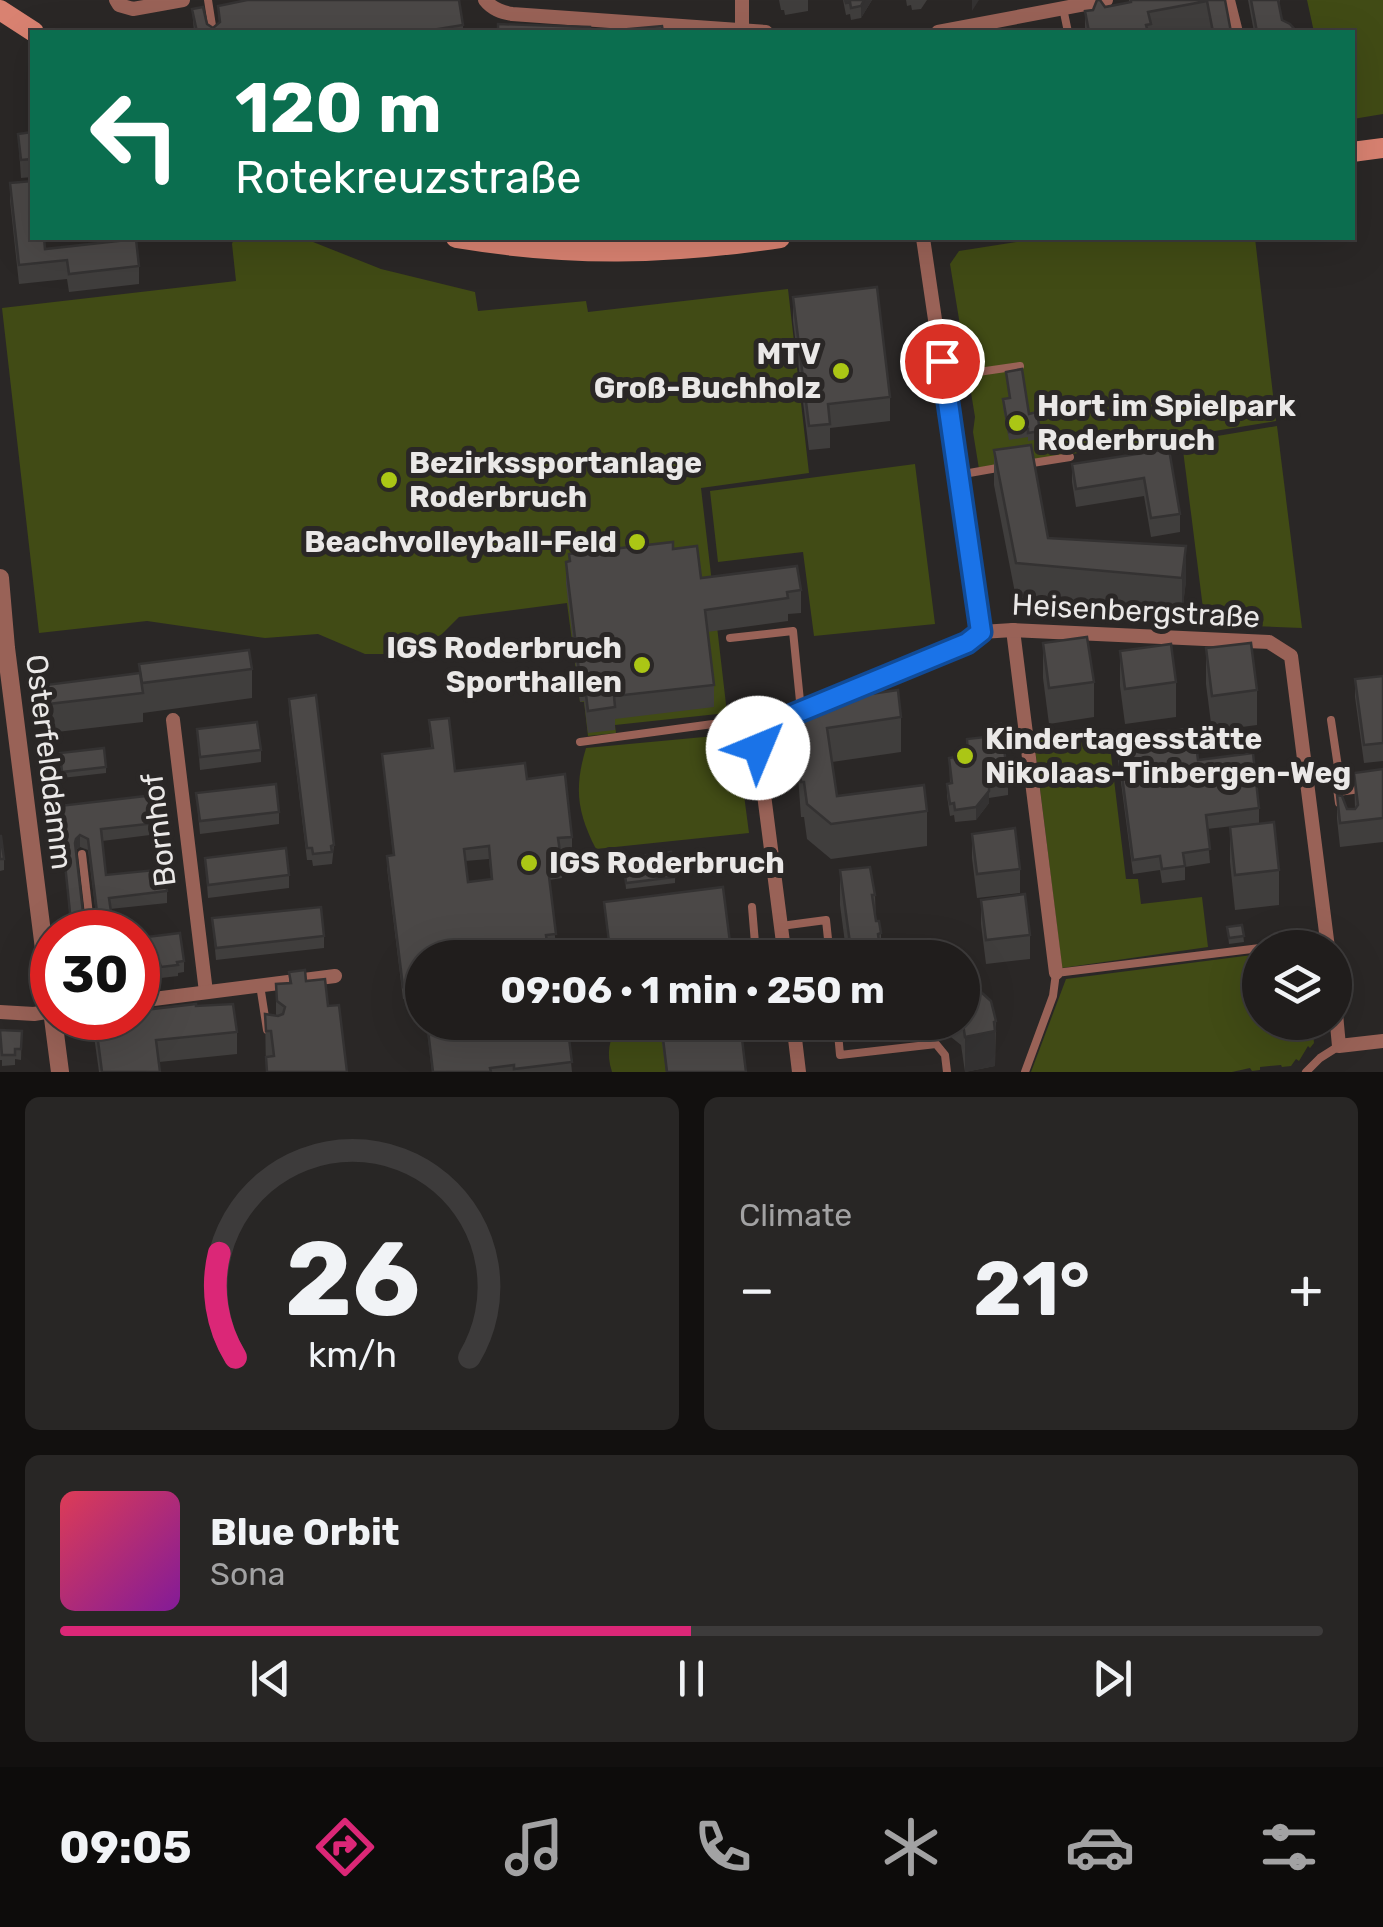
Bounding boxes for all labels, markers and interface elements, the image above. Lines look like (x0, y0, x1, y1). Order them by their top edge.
text: 120 m (235, 67, 442, 150)
icon: left (70, 70, 200, 200)
text: Rotekreuzstraße (235, 151, 581, 204)
pin (900, 319, 985, 404)
icon: arrive (915, 334, 970, 389)
place label: MTV Groß-Buchholz (594, 336, 821, 406)
marker: MTV Groß-Buchholz (830, 360, 852, 382)
place label: Hort im Spielpark Roderbruch (1037, 388, 1296, 458)
marker: Hort im Spielpark Roderbruch (1006, 412, 1028, 434)
place label: Bezirkssportanlage Roderbruch (409, 445, 702, 515)
marker: Bezirkssportanlage Roderbruch (378, 469, 400, 491)
place label: Beachvolleyball-Feld (304, 524, 617, 560)
marker: Beachvolleyball-Feld (626, 531, 648, 553)
street label: Heisenbergstraße (1011, 587, 1261, 635)
place label: IGS Roderbruch Sporthallen (386, 630, 622, 700)
street label: Osterfelddamm (18, 652, 80, 872)
marker: IGS Roderbruch Sporthallen (631, 654, 653, 676)
position arrow (706, 696, 810, 800)
place label: Kindertagesstätte Nikolaas-Tinbergen-Weg (985, 721, 1351, 791)
marker: Kindertagesstätte Nikolaas-Tinbergen-Weg (954, 745, 976, 767)
street label: Bornhof (134, 771, 184, 889)
place label: IGS Roderbruch (549, 845, 785, 881)
marker: IGS Roderbruch (518, 852, 540, 874)
speed limit sign: 30 (30, 910, 160, 1040)
map controls (1242, 930, 1352, 1040)
button: layers (1242, 930, 1352, 1040)
text: 09:06 · 1 min · 250 m (500, 967, 885, 1013)
text: Climate (739, 1196, 852, 1234)
text: 26 (284, 1218, 420, 1341)
text: 21° (973, 1245, 1090, 1334)
text: − (739, 1257, 775, 1322)
text: + (1289, 1257, 1323, 1322)
text: km/h (307, 1334, 397, 1376)
text: Blue Orbit (210, 1509, 400, 1555)
text: Sona (210, 1555, 285, 1593)
icon: previous (243, 1651, 298, 1706)
icon: pause (664, 1651, 719, 1706)
icon: next (1085, 1651, 1140, 1706)
icon: directions (310, 1812, 380, 1882)
icon: music (499, 1812, 569, 1882)
icon: phone (688, 1812, 758, 1882)
icon: climate (876, 1812, 946, 1882)
icon: car (1065, 1812, 1135, 1882)
icon: filters (1254, 1812, 1324, 1882)
text: 09:05 (59, 1821, 192, 1874)

